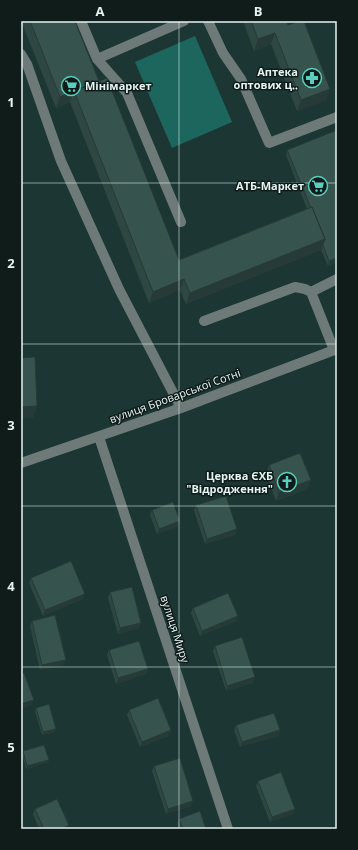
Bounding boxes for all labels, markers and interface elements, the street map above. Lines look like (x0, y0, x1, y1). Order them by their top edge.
text: A (96, 2, 105, 20)
text: B (254, 2, 263, 20)
place label: Аптека оптових ц‥ (234, 64, 298, 92)
pharmacy icon: Аптека оптових ц‥ (301, 67, 323, 89)
supermarket icon: Мінімаркет (60, 75, 82, 97)
place label: Мінімаркет (85, 78, 152, 93)
text: 1 (7, 93, 15, 111)
supermarket icon: АТБ-Маркет (307, 175, 329, 197)
place label: АТБ-Маркет (236, 178, 304, 193)
text: 2 (7, 254, 15, 272)
street label: вулиця Броварської Сотні (107, 365, 242, 426)
text: 3 (7, 416, 15, 434)
place label: Церква ЄХБ "Відродження" (186, 468, 273, 496)
church icon: Церква ЄХБ "Відродження" (276, 471, 298, 493)
text: 4 (7, 577, 15, 595)
street label: вулиця Миру (158, 593, 194, 665)
text: 5 (7, 738, 15, 756)

